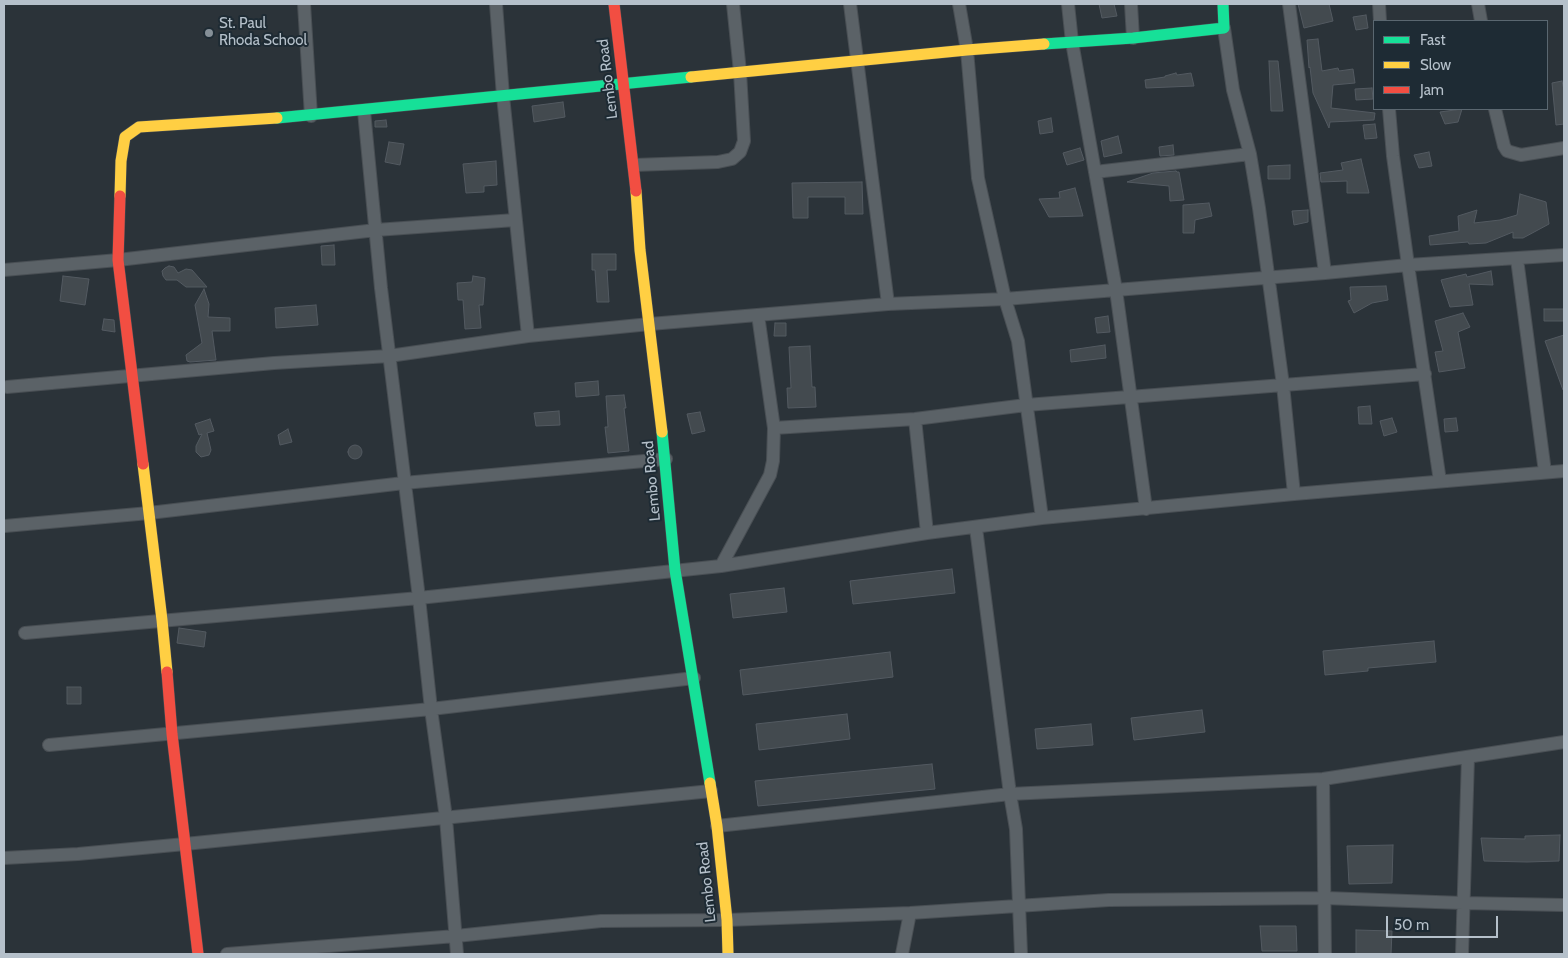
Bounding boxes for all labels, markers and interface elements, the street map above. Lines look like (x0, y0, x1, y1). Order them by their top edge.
place label: St. Paul Rhoda School (219, 15, 307, 50)
legend (1373, 20, 1548, 110)
marker: St. Paul Rhoda School (203, 27, 215, 39)
text: Fast (1420, 31, 1445, 49)
street label: Lembo Road (594, 38, 622, 120)
text: Slow (1420, 56, 1451, 74)
text: Jam (1420, 81, 1444, 99)
street label: Lembo Road (640, 440, 664, 522)
street label: Lembo Road (694, 841, 720, 923)
scale bar (1388, 906, 1500, 938)
text: 50 m (1394, 916, 1429, 934)

